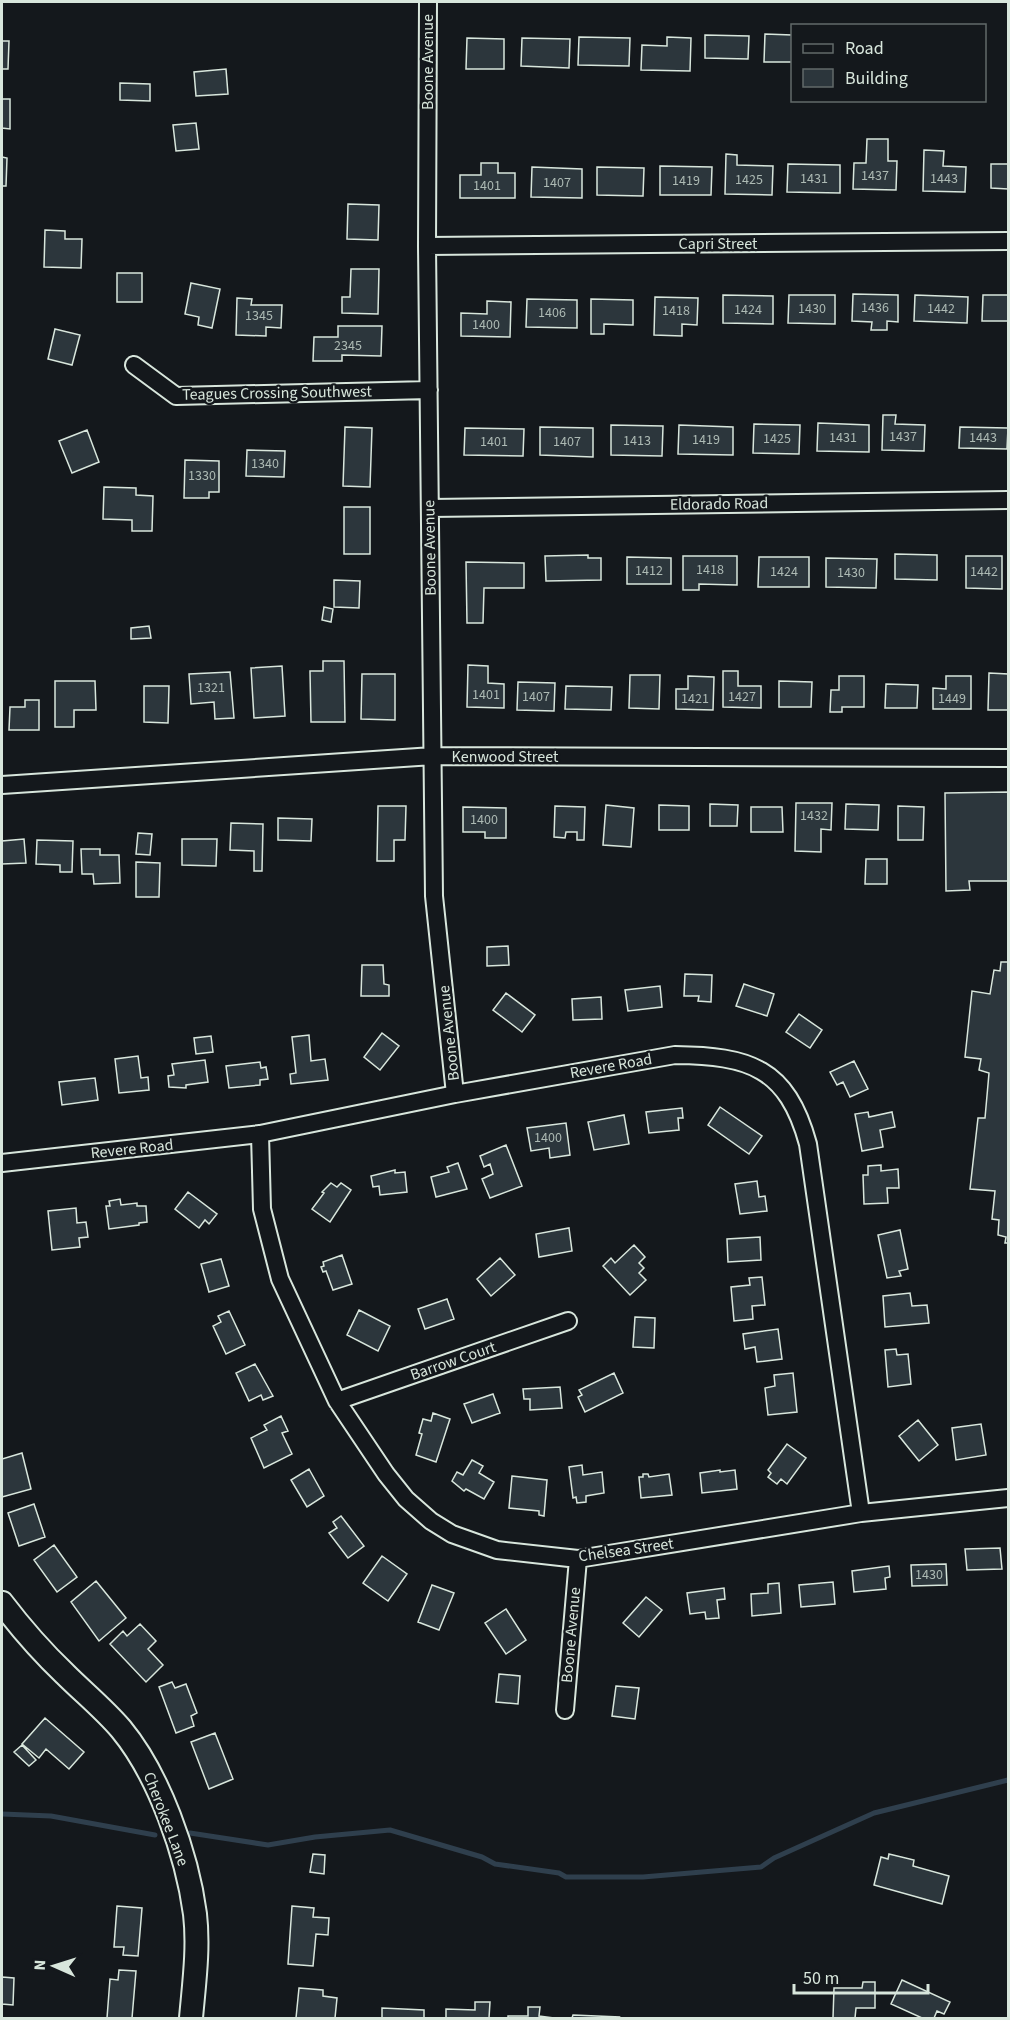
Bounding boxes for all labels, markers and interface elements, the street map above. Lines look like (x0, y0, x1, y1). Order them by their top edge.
street label: Boone Avenue (417, 14, 439, 110)
legend (791, 24, 986, 102)
text: Road (845, 36, 884, 61)
text: Building (845, 66, 908, 91)
house number: 1437 (861, 166, 889, 186)
house number: 1431 (800, 169, 828, 189)
house number: 1443 (930, 169, 958, 189)
house number: 1425 (735, 170, 763, 190)
house number: 1419 (672, 171, 700, 191)
house number: 1407 (543, 173, 571, 193)
house number: 1401 (473, 176, 501, 196)
street label: Capri Street (679, 233, 758, 255)
house number: 1436 (861, 298, 889, 318)
house number: 1430 (798, 299, 826, 319)
house number: 1442 (927, 299, 955, 319)
house number: 1424 (734, 300, 762, 320)
house number: 1418 (662, 301, 690, 321)
house number: 1406 (538, 303, 566, 323)
house number: 1345 (245, 306, 273, 326)
house number: 1400 (472, 315, 500, 335)
house number: 2345 (334, 336, 362, 356)
street label: Teagues Crossing Southwest (182, 380, 373, 406)
house number: 1437 (889, 427, 917, 447)
house number: 1431 (829, 428, 857, 448)
house number: 1443 (969, 428, 997, 448)
house number: 1425 (763, 429, 791, 449)
house number: 1419 (692, 430, 720, 450)
house number: 1413 (623, 431, 651, 451)
house number: 1401 (480, 432, 508, 452)
house number: 1407 (553, 432, 581, 452)
house number: 1340 (251, 454, 279, 474)
house number: 1330 (188, 466, 216, 486)
street label: Eldorado Road (670, 492, 768, 516)
street label: Boone Avenue (418, 500, 442, 596)
house number: 1418 (696, 560, 724, 580)
house number: 1412 (635, 561, 663, 581)
house number: 1424 (770, 562, 798, 582)
house number: 1442 (970, 562, 998, 582)
house number: 1430 (837, 563, 865, 583)
house number: 1321 (197, 678, 225, 698)
house number: 1401 (472, 685, 500, 705)
house number: 1407 (522, 687, 550, 707)
house number: 1427 (728, 687, 756, 707)
house number: 1421 (681, 689, 709, 709)
house number: 1449 (938, 689, 966, 709)
street label: Kenwood Street (452, 746, 559, 768)
house number: 1432 (800, 806, 828, 826)
house number: 1400 (470, 810, 498, 830)
street label: Boone Avenue (433, 984, 465, 1082)
street label: Revere Road (568, 1048, 654, 1084)
house number: 1400 (534, 1128, 562, 1148)
street label: Revere Road (89, 1134, 175, 1164)
street label: Barrow Court (407, 1336, 499, 1386)
street label: Chelsea Street (577, 1532, 675, 1568)
house number: 1430 (915, 1565, 943, 1585)
street label: Boone Avenue (556, 1586, 586, 1684)
street label: Cherokee Lane (138, 1769, 194, 1869)
north arrow (24, 1936, 84, 1996)
scale bar (794, 1957, 928, 1995)
text: N (29, 1959, 51, 1971)
text: 50 m (803, 1966, 839, 1991)

